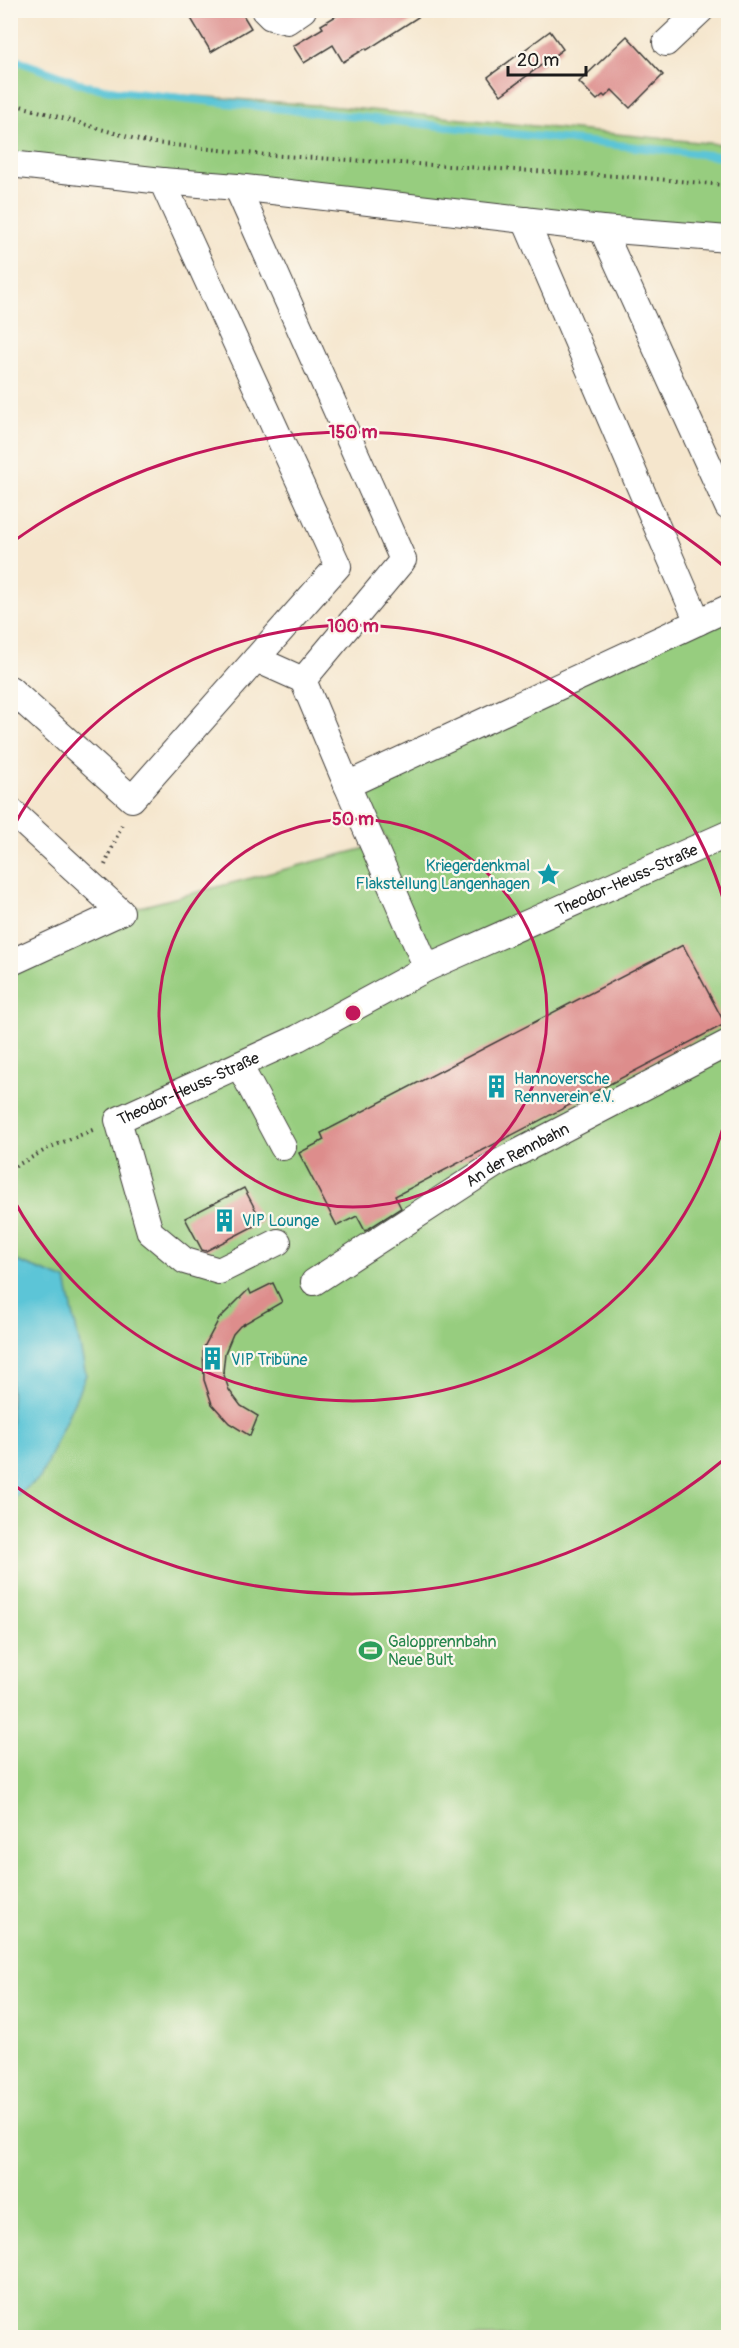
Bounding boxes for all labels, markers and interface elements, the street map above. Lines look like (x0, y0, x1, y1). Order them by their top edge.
scale bar (508, 39, 586, 77)
text: 20 m (517, 49, 559, 72)
text: 150 m (329, 421, 378, 444)
text: 100 m (327, 615, 379, 638)
text: 50 m (332, 808, 374, 831)
street label: Theodor-Heuss-Straße (553, 840, 701, 921)
place label: Kriegerdenkmal Flakstellung Langenhagen (355, 856, 530, 894)
place icon: Kriegerdenkmal Flakstellung Langenhagen (535, 861, 561, 887)
centre of rings (343, 1003, 363, 1023)
street label: Theodor-Heuss-Straße (114, 1048, 263, 1130)
place label: Hannoversche Rennverein e.V. (514, 1069, 615, 1107)
building icon: Hannoversche Rennverein e.V. (483, 1074, 509, 1100)
street label: An der Rennbahn (462, 1119, 572, 1192)
building icon: VIP Lounge (211, 1207, 237, 1233)
place label: VIP Lounge (242, 1211, 319, 1231)
building icon: VIP Tribüne (200, 1346, 226, 1372)
place label: VIP Tribüne (231, 1350, 308, 1370)
place label: Galopprennbahn Neue Bult (388, 1632, 497, 1670)
sports icon: Galopprennbahn Neue Bult (357, 1637, 383, 1663)

